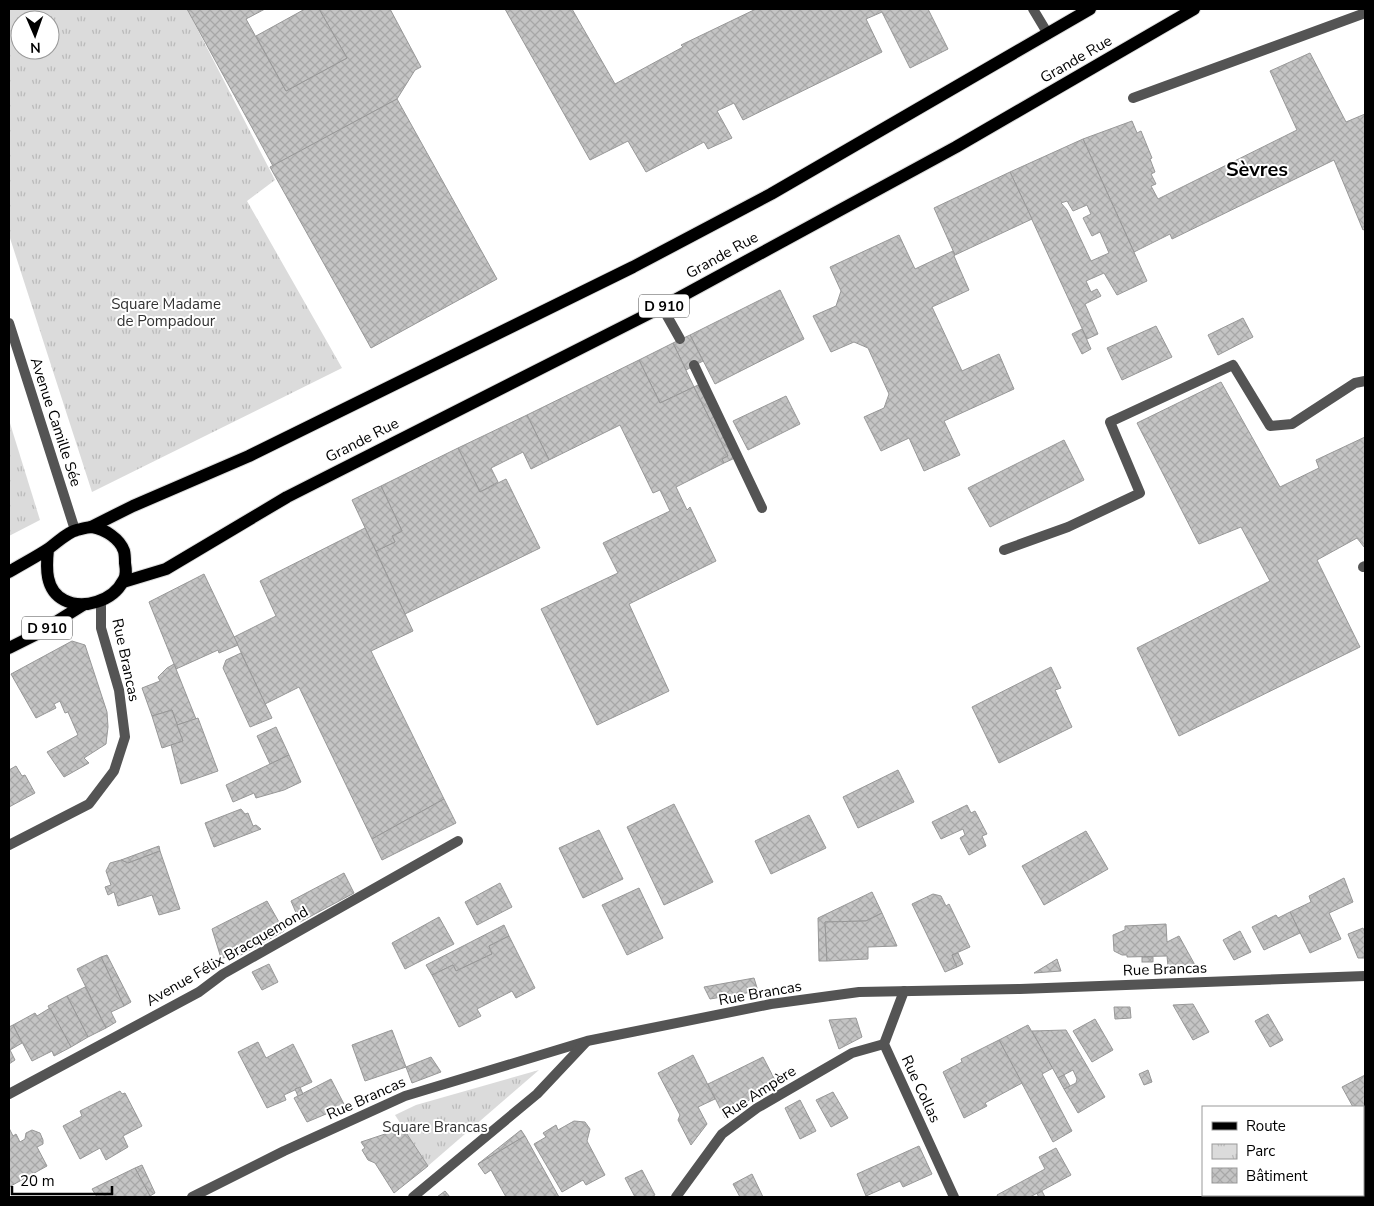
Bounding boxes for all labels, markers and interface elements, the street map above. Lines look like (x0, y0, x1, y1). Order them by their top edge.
north arrow (10, 10, 60, 60)
street label: Grande Rue (1037, 30, 1116, 88)
text: N (30, 38, 41, 57)
district label: Sèvres (1226, 156, 1288, 183)
street label: Grande Rue (682, 227, 762, 283)
park label: Square Madame de Pompadour (111, 294, 221, 331)
road number: D 910 (639, 294, 689, 318)
street label: Avenue Camille Sée (26, 355, 86, 489)
street label: Grande Rue (322, 413, 402, 467)
road number: D 910 (22, 616, 72, 640)
street label: Rue Brancas (107, 617, 145, 703)
street label: Avenue Félix Bracquemond (142, 901, 312, 1011)
street label: Rue Brancas (1123, 958, 1207, 980)
street label: Rue Brancas (717, 976, 803, 1010)
street label: Rue Collas (897, 1052, 945, 1126)
street label: Rue Ampère (718, 1061, 800, 1123)
street label: Rue Brancas (323, 1072, 409, 1124)
legend (1202, 1106, 1364, 1196)
text: Route (1246, 1116, 1286, 1136)
park label: Square Brancas (382, 1117, 488, 1137)
text: Parc (1246, 1141, 1275, 1161)
scale bar (12, 1164, 112, 1196)
text: Bâtiment (1246, 1166, 1308, 1186)
text: 20 m (20, 1171, 55, 1191)

